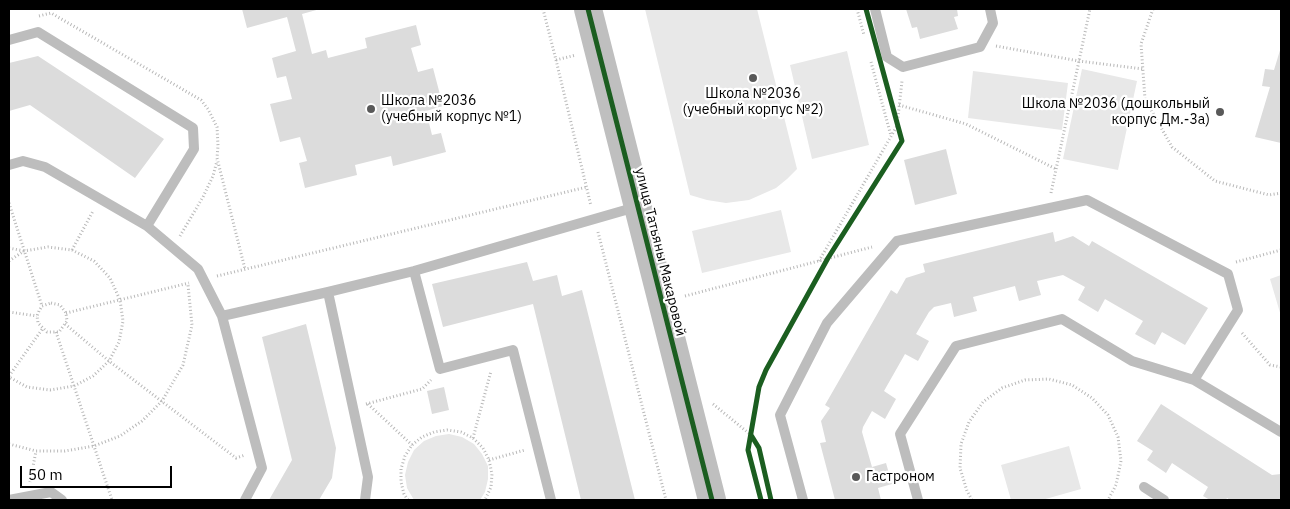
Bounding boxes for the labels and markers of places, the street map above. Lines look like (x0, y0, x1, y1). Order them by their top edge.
marker: Школа №2036 (учебный корпус №2) (747, 72, 759, 84)
place label: Школа №2036 (учебный корпус №2) (683, 86, 823, 118)
place label: Школа №2036 (учебный корпус №1) (381, 93, 522, 125)
place label: Школа №2036 (дошкольный корпус Дм.-3а) (1022, 96, 1210, 128)
marker: Школа №2036 (учебный корпус №1) (365, 103, 377, 115)
marker: Школа №2036 (дошкольный корпус Дм.-3а) (1214, 106, 1226, 118)
place label: Гастроном (866, 469, 935, 485)
marker: Гастроном (850, 471, 862, 483)

